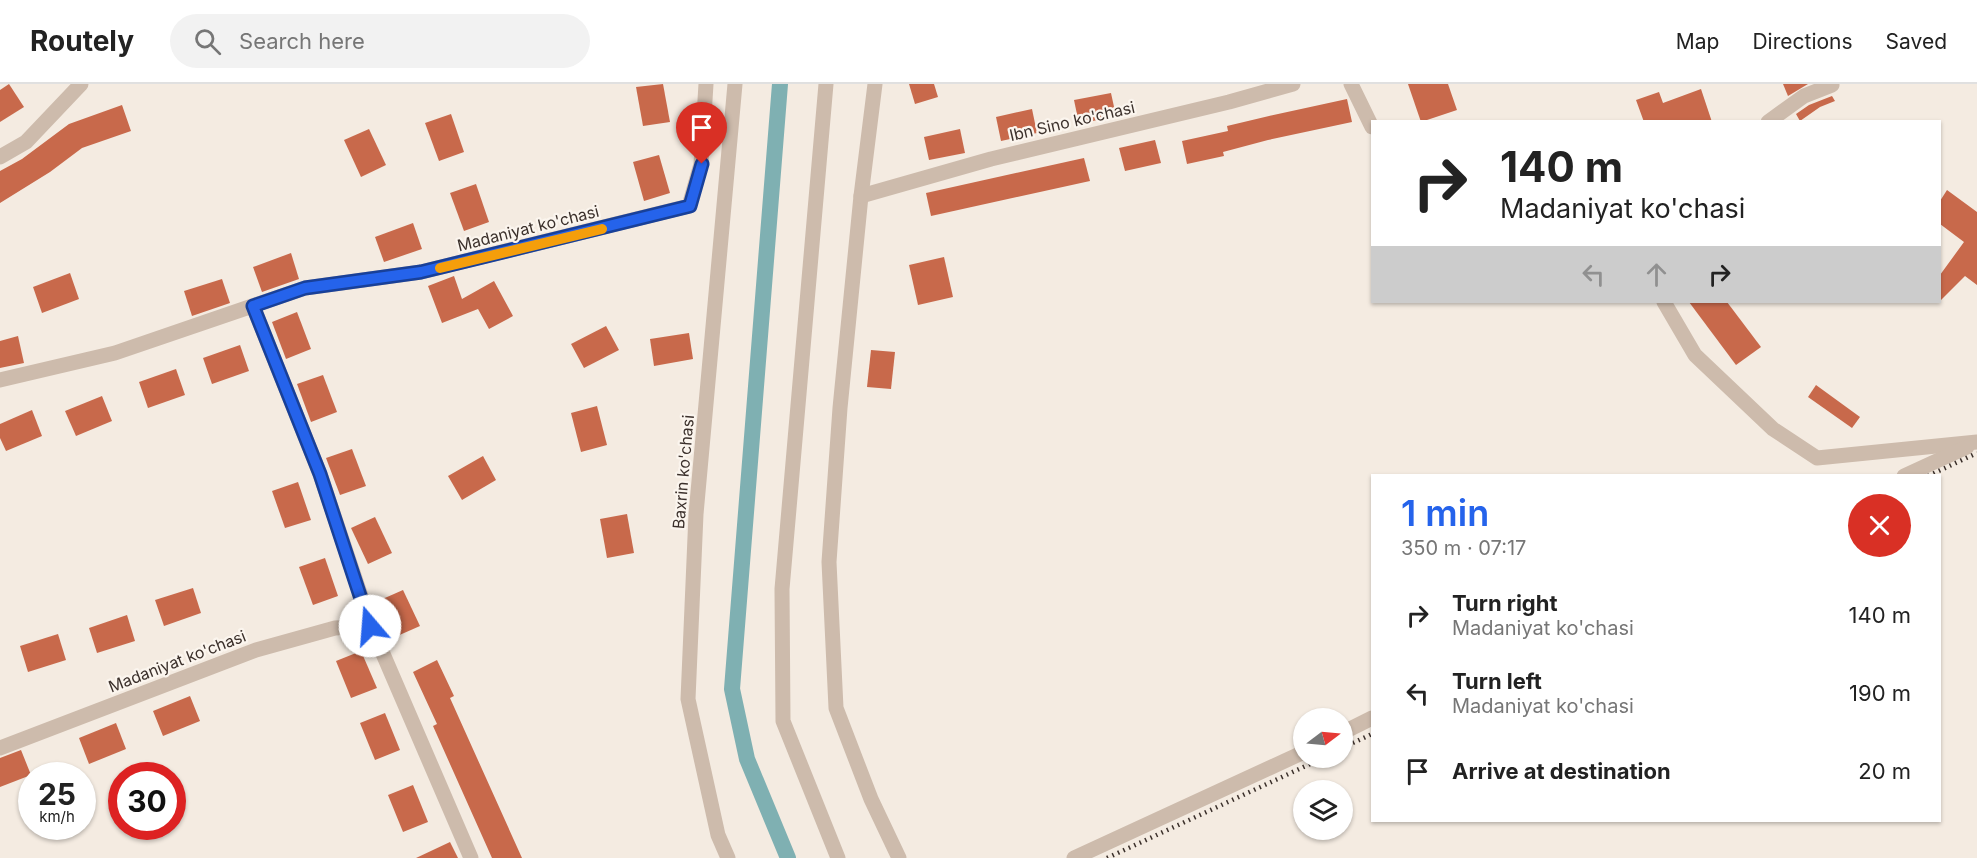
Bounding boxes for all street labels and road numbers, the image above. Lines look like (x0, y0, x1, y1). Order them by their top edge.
street label: Ibn Sino ko'chasi (1007, 97, 1137, 145)
street label: Madaniyat ko'chasi (455, 201, 601, 255)
street label: Baxrin ko'chasi (668, 414, 698, 530)
street label: Madaniyat ko'chasi (106, 626, 248, 696)

